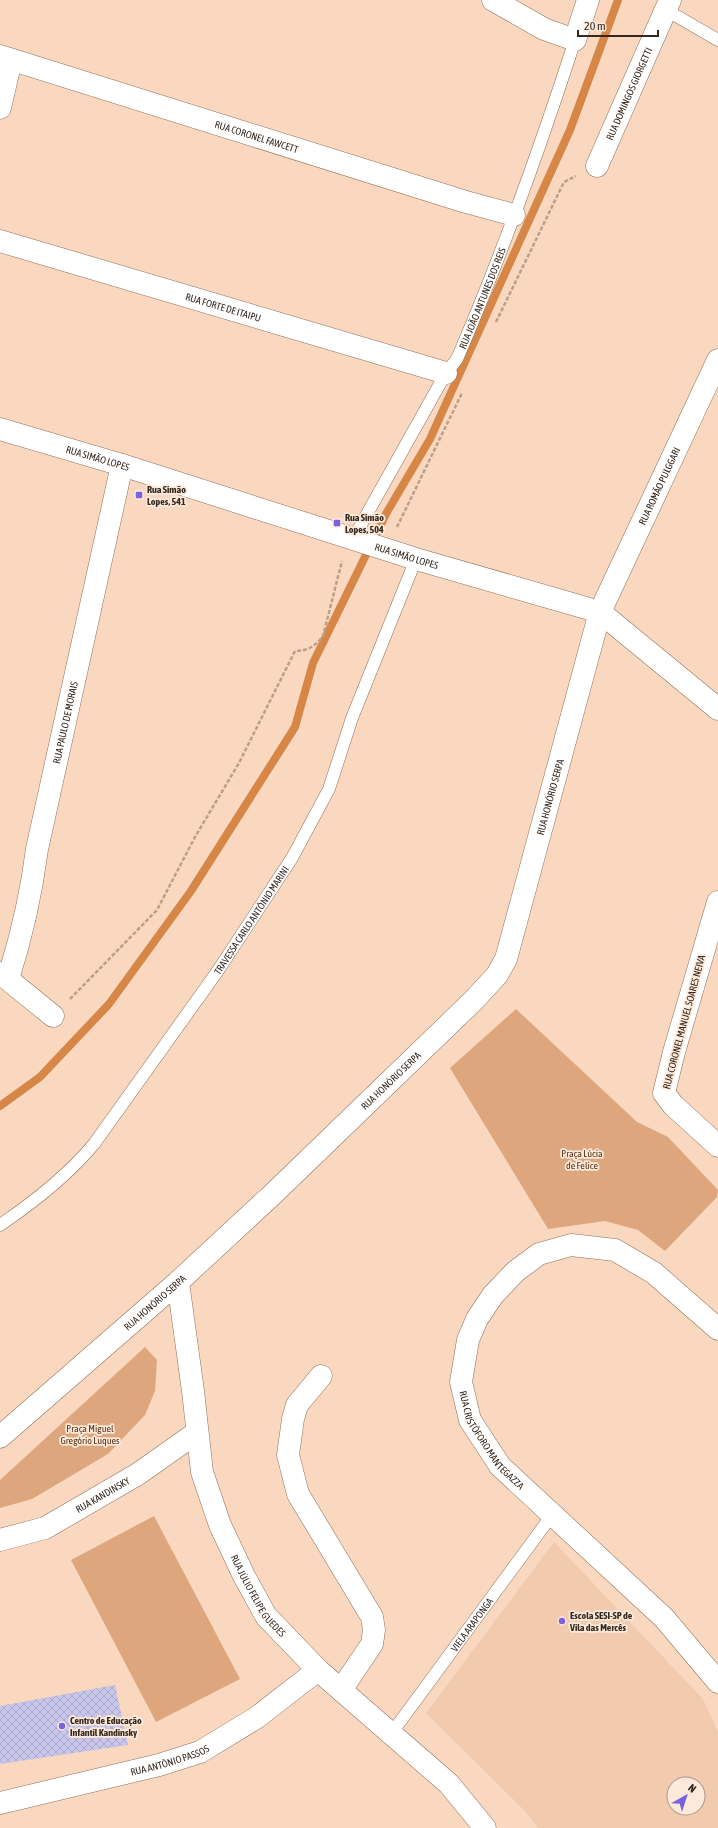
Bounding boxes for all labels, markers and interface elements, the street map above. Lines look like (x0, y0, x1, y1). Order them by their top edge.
scale bar (578, 12, 658, 38)
text: 20 m (584, 19, 606, 33)
street label: RUA DOMINGOS GIORGETTI (604, 46, 654, 142)
street label: RUA CORONEL FAWCETT (214, 118, 300, 155)
street label: RUA JOÃO ANTUNES DOS REIS (457, 246, 507, 350)
street label: RUA FORTE DE ITAIPU (184, 291, 263, 324)
street label: RUA SIMÃO LOPES (65, 443, 131, 473)
street label: RUA ROMÃO PULGGARI (636, 445, 682, 526)
place label: Rua Simão Lopes, 541 (147, 484, 186, 507)
marker: Rua Simão Lopes, 541 (134, 490, 144, 500)
place label: Rua Simão Lopes, 504 (345, 512, 384, 535)
marker: Rua Simão Lopes, 504 (332, 518, 342, 528)
street label: RUA SIMÃO LOPES (374, 541, 440, 571)
street label: RUA PAULO DE MORAIS (51, 680, 79, 765)
street label: RUA HONÓRIO SERPA (534, 758, 565, 836)
street label: TRAVESSA CARLO ANTÔNIO MARINI (212, 864, 291, 976)
street label: RUA CORONEL MANUEL SOARES NEIVA (661, 954, 707, 1090)
street label: RUA HONÓRIO SERPA (359, 1049, 423, 1112)
park label: Praça Lúcia de Felice (561, 1148, 603, 1171)
street label: RUA HONÓRIO SERPA (121, 1272, 188, 1332)
street label: RUA CRISTÓFORO MANTEGAZZA (458, 1390, 527, 1491)
park label: Praça Miguel Gregório Luques (60, 1423, 120, 1446)
street label: RUA KANDINSKY (74, 1474, 132, 1515)
street label: RUA JÚLIO FELIPE GUEDES (229, 1553, 288, 1638)
street label: VIELA ARAPONGA (448, 1595, 495, 1653)
place label: Escola SESI-SP de Vila das Mercês (569, 1610, 633, 1633)
marker: Escola SESI-SP de Vila das Mercês (557, 1616, 567, 1626)
place label: Centro de Educação Infantil Kandinsky (70, 1715, 142, 1738)
marker: Centro de Educação Infantil Kandinsky (57, 1721, 67, 1731)
street label: RUA ANTÔNIO PASSOS (129, 1742, 211, 1777)
north arrow (666, 1776, 706, 1816)
text: N (686, 1782, 699, 1795)

